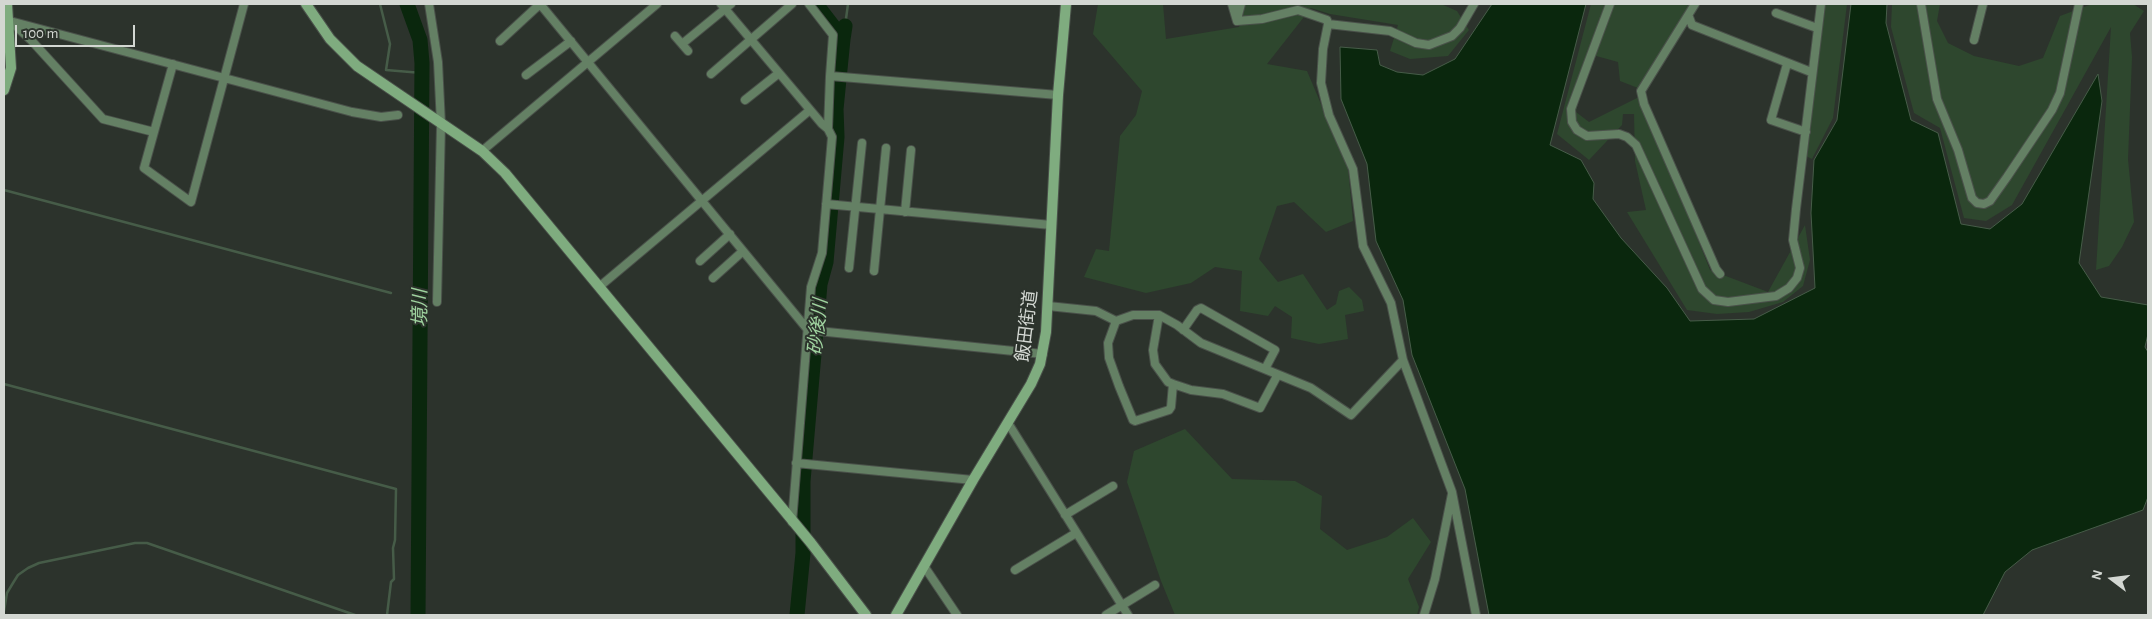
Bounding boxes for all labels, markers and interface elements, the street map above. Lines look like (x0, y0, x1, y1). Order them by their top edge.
scale bar (18, 15, 138, 47)
text: 100 m (23, 26, 58, 41)
water label: 境川 (409, 289, 431, 327)
street label: 飯田街道 (1012, 289, 1042, 363)
water label: 砂後川 (804, 297, 832, 357)
north arrow (2087, 554, 2137, 604)
text: N (2089, 569, 2106, 582)

